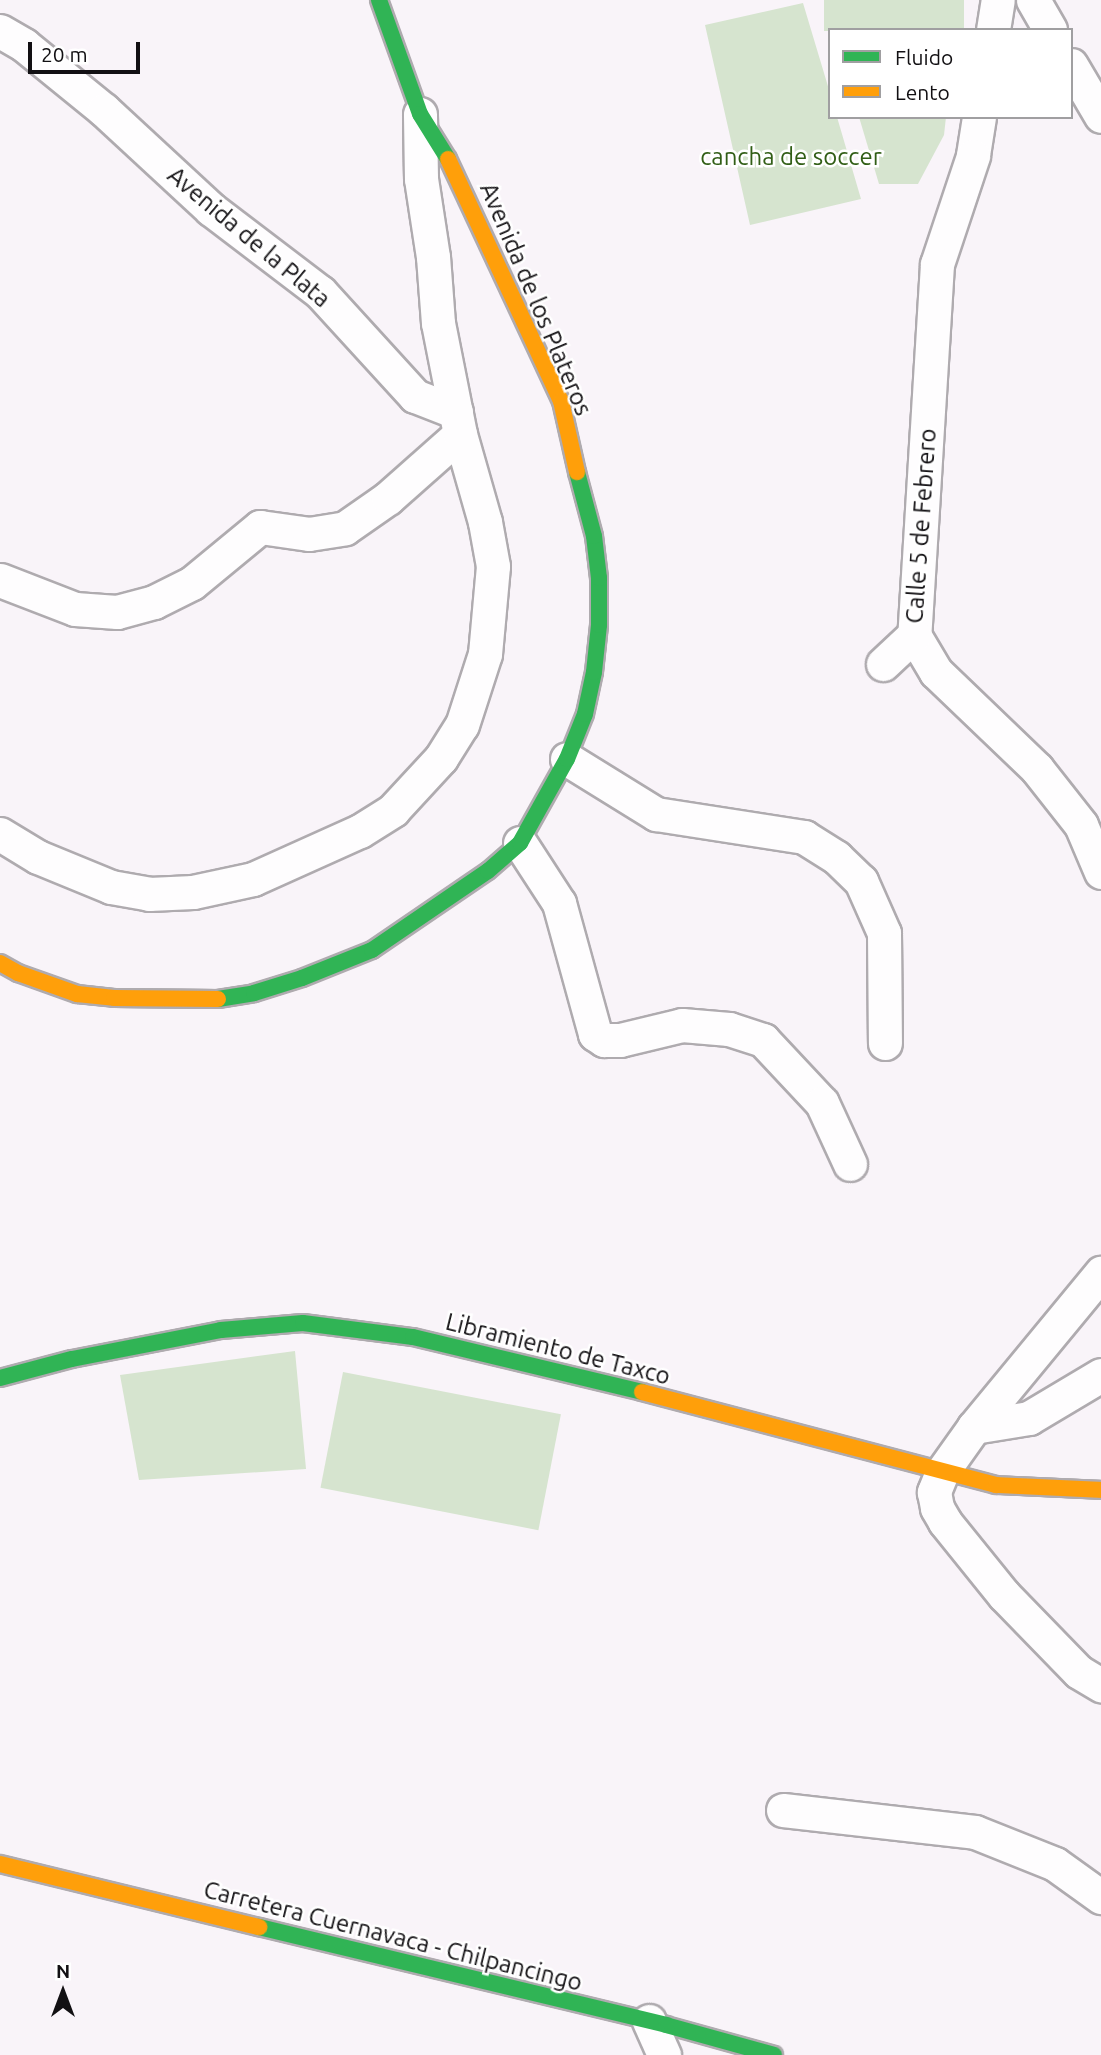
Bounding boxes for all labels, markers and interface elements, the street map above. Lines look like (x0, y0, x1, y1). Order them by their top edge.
scale bar (32, 28, 144, 72)
legend (828, 28, 1073, 119)
text: 20 m (41, 42, 88, 66)
text: Fluido (895, 45, 953, 69)
text: Lento (895, 80, 950, 104)
park label: cancha de soccer (700, 143, 882, 171)
street label: Avenida de la Plata (162, 161, 336, 313)
street label: Avenida de los Plateros (474, 178, 598, 420)
street label: Calle 5 de Febrero (900, 427, 942, 625)
street label: Libramiento de Taxco (443, 1307, 673, 1391)
street label: Carretera Cuernavaca - Chilpancingo (201, 1875, 585, 1997)
north arrow (28, 1957, 98, 2027)
text: N (56, 1960, 70, 1982)

